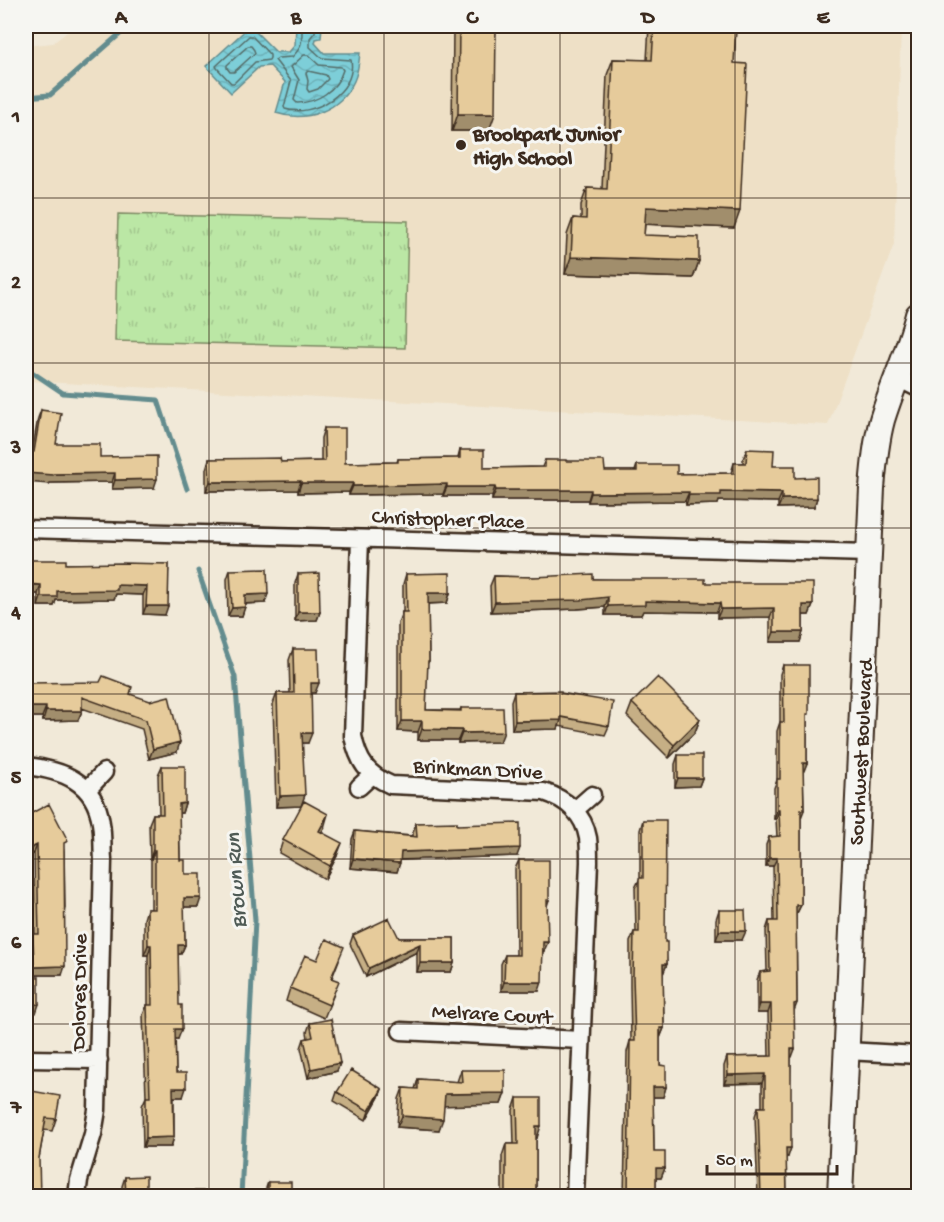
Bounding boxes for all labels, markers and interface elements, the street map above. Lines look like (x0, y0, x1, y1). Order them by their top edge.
text: A (114, 8, 129, 31)
text: B (290, 8, 302, 31)
text: C (466, 8, 480, 31)
text: D (639, 8, 655, 31)
text: E (817, 8, 831, 31)
text: 1 (11, 107, 20, 130)
place label: Brookpark Junior High School (472, 124, 623, 173)
marker: Brookpark Junior High School (454, 138, 468, 152)
text: 2 (11, 273, 21, 296)
text: 3 (10, 438, 21, 461)
street label: Christopher Place (371, 506, 526, 537)
text: 4 (10, 603, 21, 626)
street label: Southwest Boulevard (846, 657, 881, 846)
street label: Brinkman Drive (412, 756, 544, 787)
text: 5 (11, 768, 22, 791)
water label: Brown Run (222, 832, 254, 929)
street label: Dolores Drive (68, 932, 95, 1053)
text: 6 (11, 933, 22, 956)
street label: Melrare Court (431, 1001, 555, 1032)
text: 7 (10, 1098, 23, 1121)
scale bar (707, 1138, 838, 1176)
text: 50 m (716, 1151, 753, 1172)

